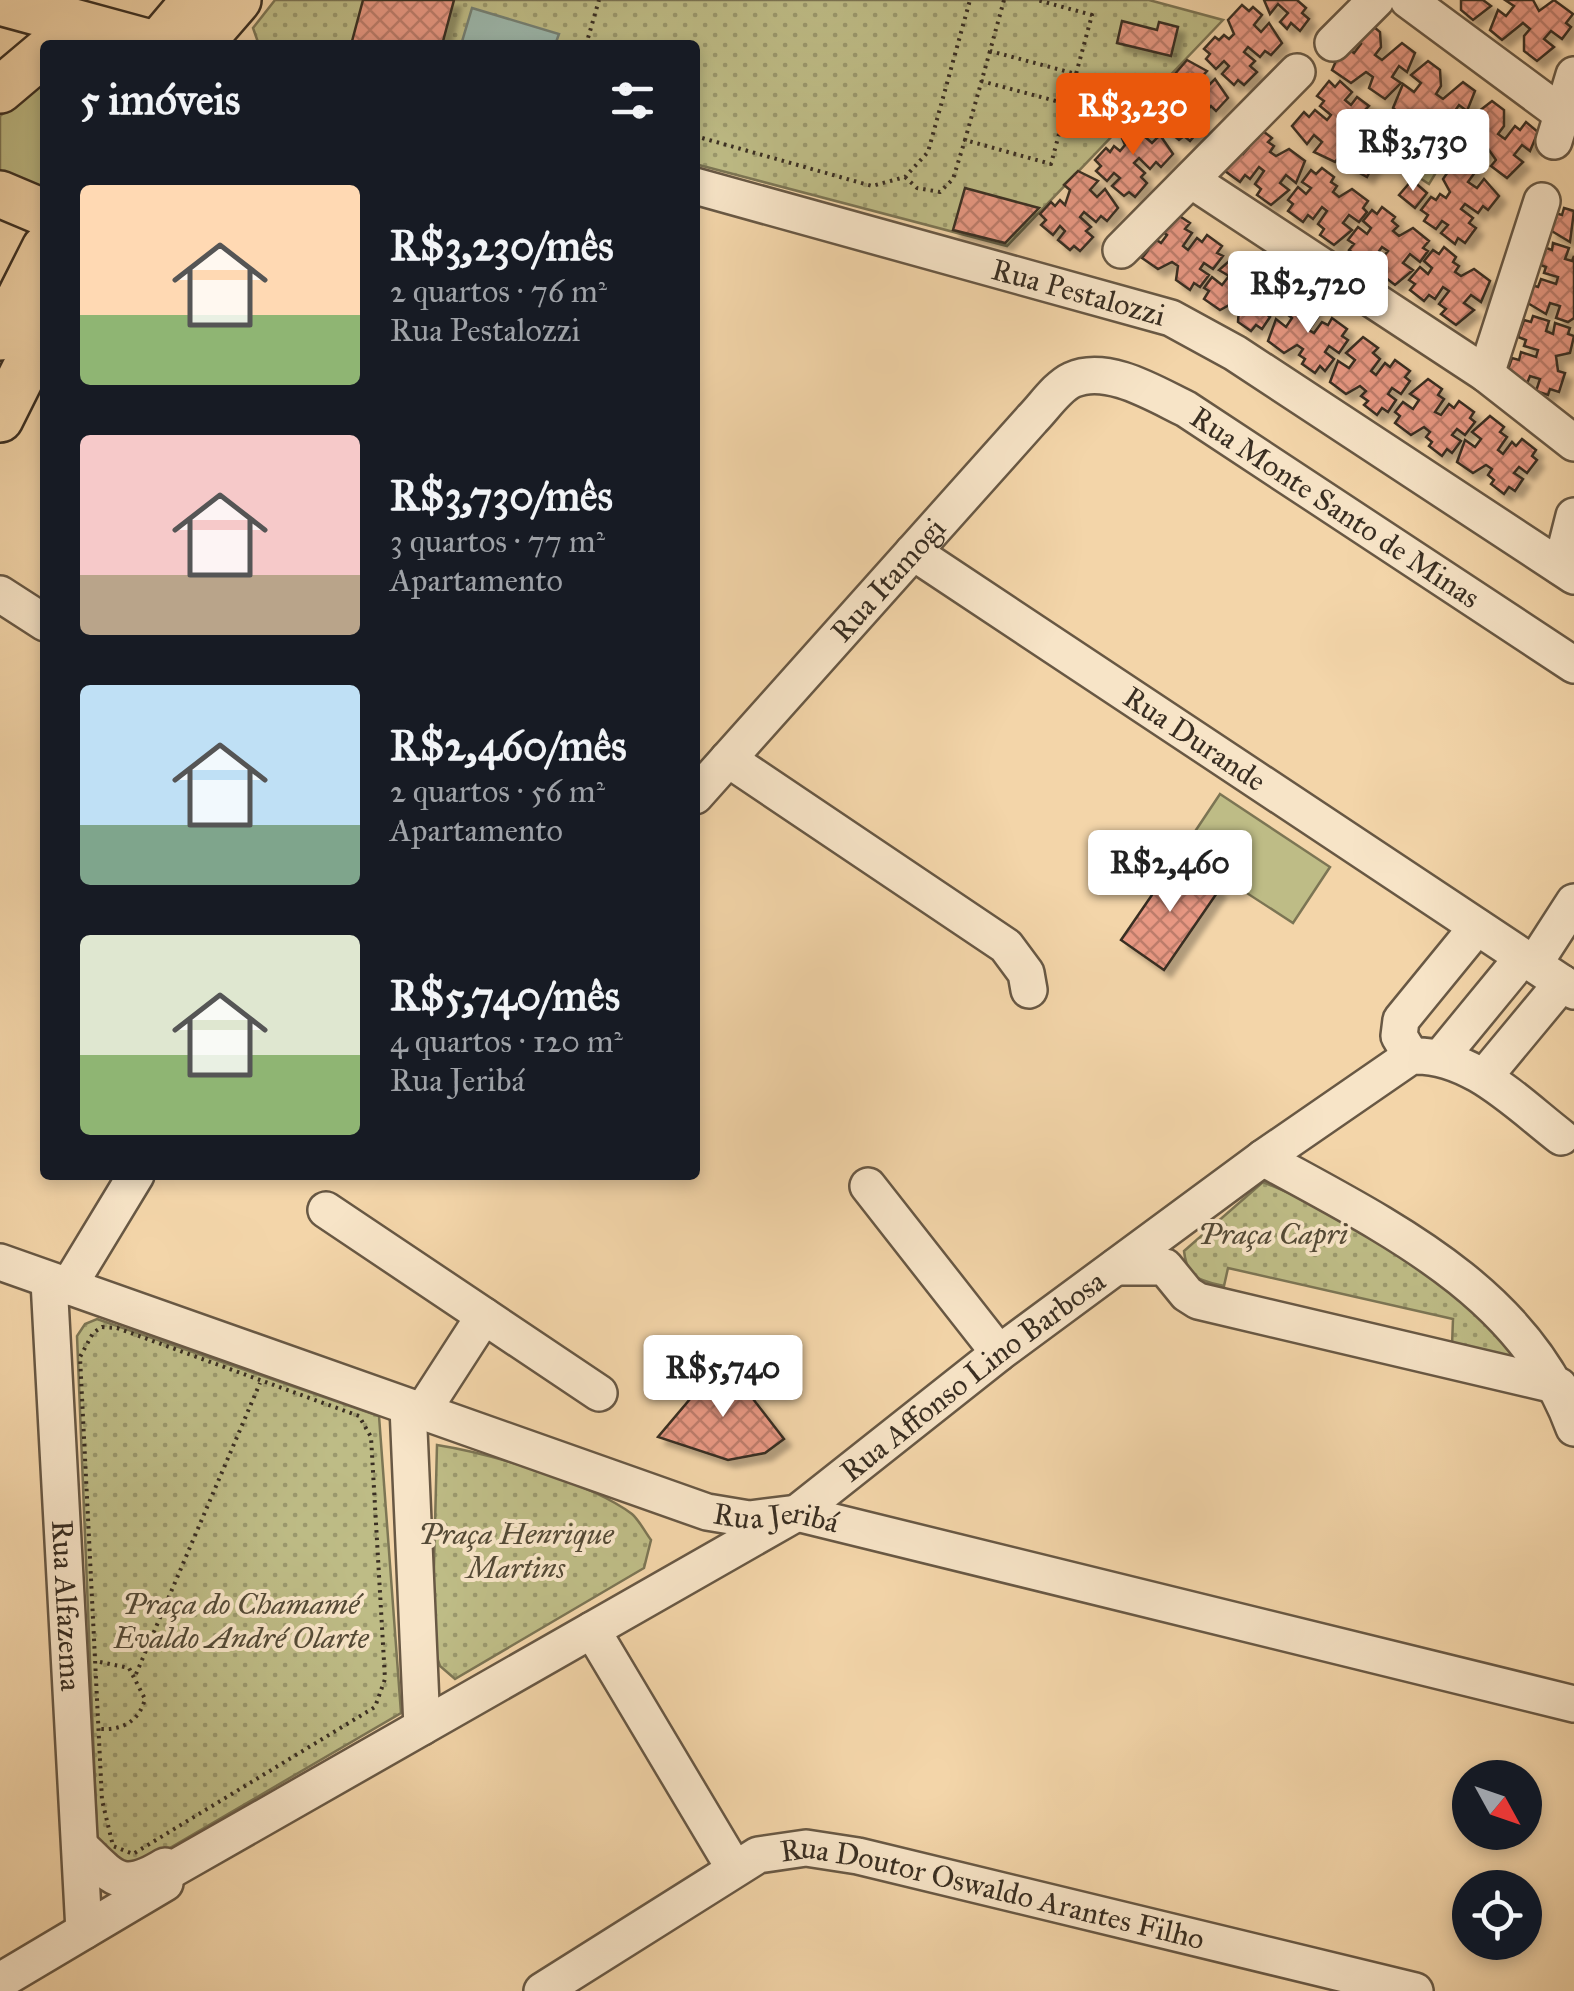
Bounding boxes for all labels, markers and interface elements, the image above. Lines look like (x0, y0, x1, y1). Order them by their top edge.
icon: filters (605, 73, 660, 128)
pin: R$3,230 (1041, 73, 1225, 158)
text: 5 imóveis (80, 74, 240, 126)
text: R$3,230 (1078, 86, 1188, 125)
pin: R$3,730 (1321, 109, 1505, 194)
text: R$3,730 (1358, 122, 1468, 161)
text: R$3,230/mês (390, 220, 614, 272)
icon: home (160, 225, 280, 345)
street label: Rua Pestalozzi (988, 251, 1169, 334)
pin: R$2,720 (1216, 251, 1400, 336)
text: R$2,720 (1250, 264, 1366, 303)
text: 2 quartos · 76 m² (390, 272, 607, 311)
text: Rua Pestalozzi (390, 311, 580, 350)
street label: Rua Monte Santo de Minas (1184, 399, 1487, 616)
text: R$3,730/mês (390, 470, 613, 522)
icon: home (160, 475, 280, 595)
street label: Rua Itamogi (823, 510, 953, 649)
text: 3 quartos · 77 m² (390, 522, 605, 561)
text: Apartamento (390, 561, 563, 600)
street label: Rua Durande (1117, 679, 1273, 799)
text: R$2,460/mês (390, 720, 627, 772)
icon: home (160, 725, 280, 845)
text: 2 quartos · 56 m² (390, 772, 605, 811)
text: Apartamento (390, 811, 563, 850)
pin: R$2,460 (1078, 830, 1262, 915)
text: R$2,460 (1110, 843, 1230, 882)
text: R$5,740/mês (390, 970, 620, 1022)
icon: home (160, 975, 280, 1095)
text: 4 quartos · 120 m² (390, 1022, 623, 1061)
text: Rua Jeribá (390, 1061, 525, 1100)
park label: Praça Capri (1198, 1216, 1348, 1253)
street label: Rua Affonso Lino Barbosa (833, 1263, 1112, 1489)
pin: R$5,740 (631, 1335, 815, 1420)
text: R$5,740 (666, 1348, 780, 1387)
street label: Rua Jeribá (711, 1495, 843, 1541)
park label: Praça Henrique Martins (418, 1516, 614, 1586)
street label: Rua Alfazema (44, 1519, 89, 1692)
park label: Praça do Chamamé Evaldo André Olarte (112, 1586, 369, 1656)
north arrow (1452, 1760, 1542, 1850)
map controls (1452, 1760, 1542, 1960)
street label: Rua Doutor Oswaldo Arantes Filho (778, 1829, 1208, 1957)
button: locate (1452, 1870, 1542, 1960)

